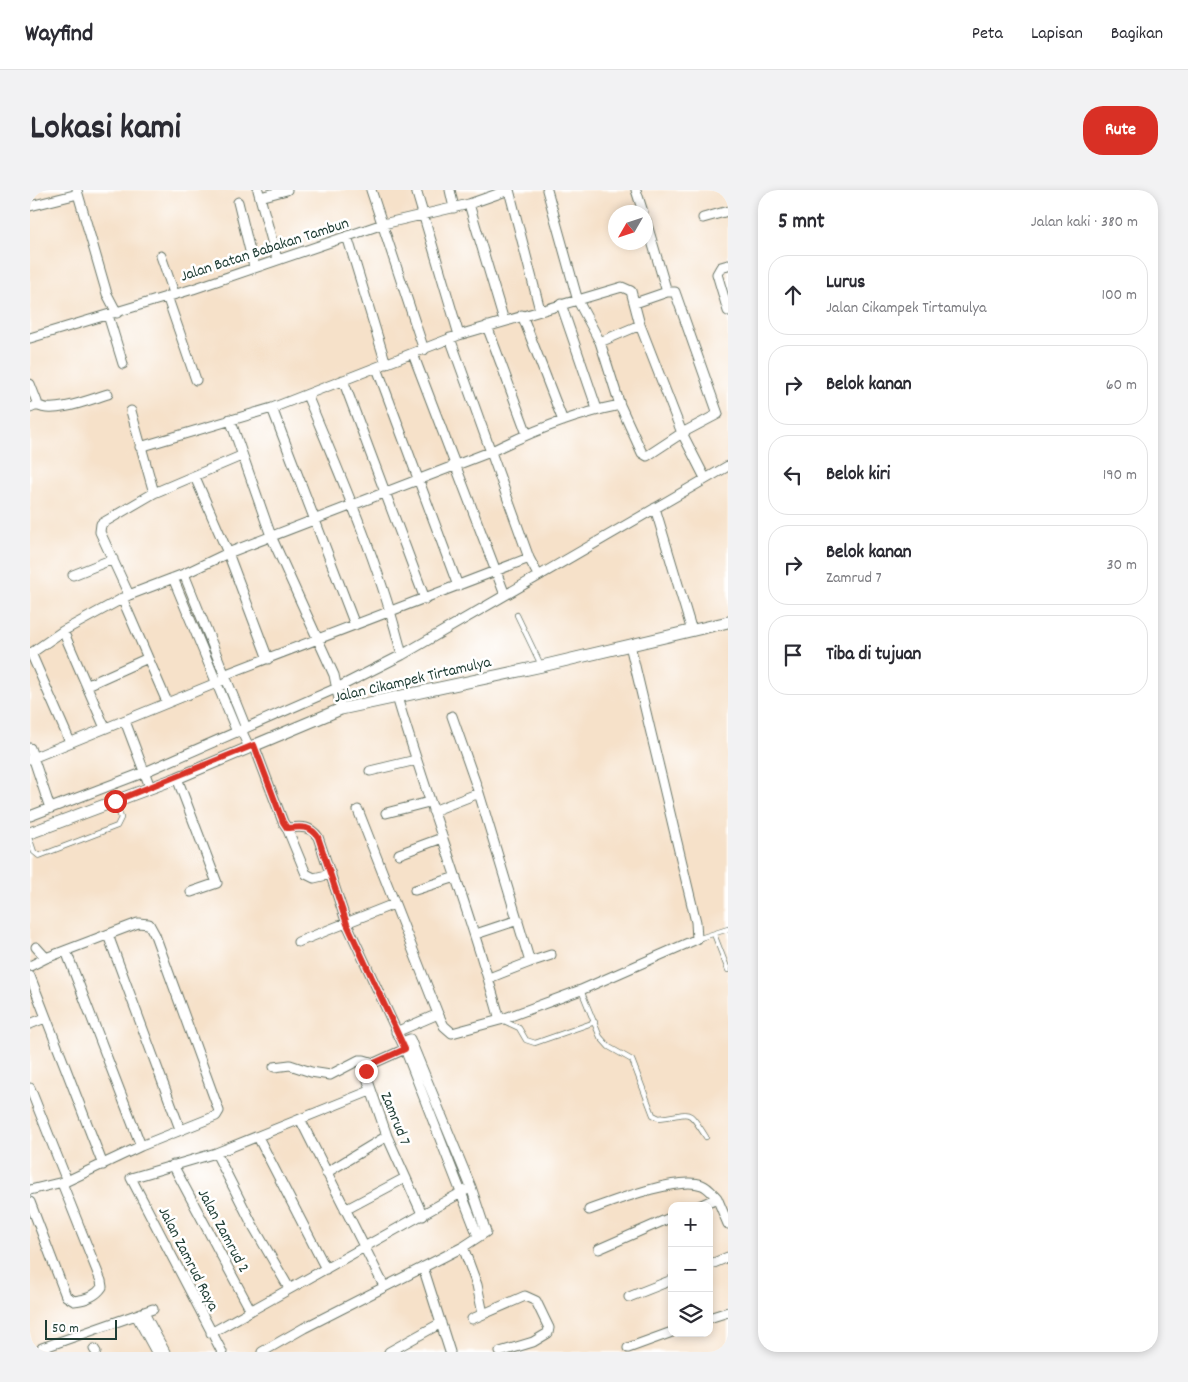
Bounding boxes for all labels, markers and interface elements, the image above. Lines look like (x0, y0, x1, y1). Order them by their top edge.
text: Wayfind (25, 18, 93, 52)
text: Peta (972, 22, 1003, 47)
text: Lapisan (1031, 22, 1083, 47)
text: Bagikan (1111, 22, 1163, 47)
text: Lokasi kami (30, 105, 181, 155)
button: Rute (1083, 106, 1158, 155)
north arrow (608, 205, 653, 250)
text: 5 mnt (778, 208, 824, 238)
text: Jalan kaki · 380 m (1031, 211, 1138, 234)
street label: Jalan Batan Babakan Tambun (178, 212, 352, 289)
text: Lurus (826, 270, 865, 297)
icon: ahead (779, 281, 807, 309)
text: 100 m (1101, 284, 1137, 307)
text: Jalan Cikampek Tirtamulya (826, 297, 987, 320)
icon: right (779, 371, 807, 399)
text: Belok kanan (826, 372, 912, 399)
text: 60 m (1106, 374, 1137, 397)
icon: left (779, 461, 807, 489)
text: Belok kiri (826, 462, 890, 489)
text: 190 m (1103, 464, 1137, 487)
text: Belok kanan (826, 540, 912, 567)
icon: right (779, 551, 807, 579)
text: 30 m (1107, 554, 1137, 577)
text: Zamrud 7 (826, 567, 882, 590)
icon: arrive (779, 641, 807, 669)
text: Tiba di tujuan (826, 642, 921, 669)
street label: Jalan Cikampek Tirtamulya (332, 651, 494, 710)
route start (104, 790, 127, 813)
route end (355, 1060, 378, 1083)
street label: Zamrud 7 (374, 1089, 416, 1149)
street label: Jalan Zamrud 2 (191, 1185, 255, 1277)
map controls (668, 1202, 713, 1337)
button: + (668, 1202, 713, 1247)
street label: Jalan Zamrud Raya (152, 1203, 224, 1316)
button: − (668, 1247, 713, 1292)
button: layers (668, 1292, 713, 1337)
scale bar (45, 1317, 118, 1340)
text: 50 m (52, 1319, 79, 1339)

